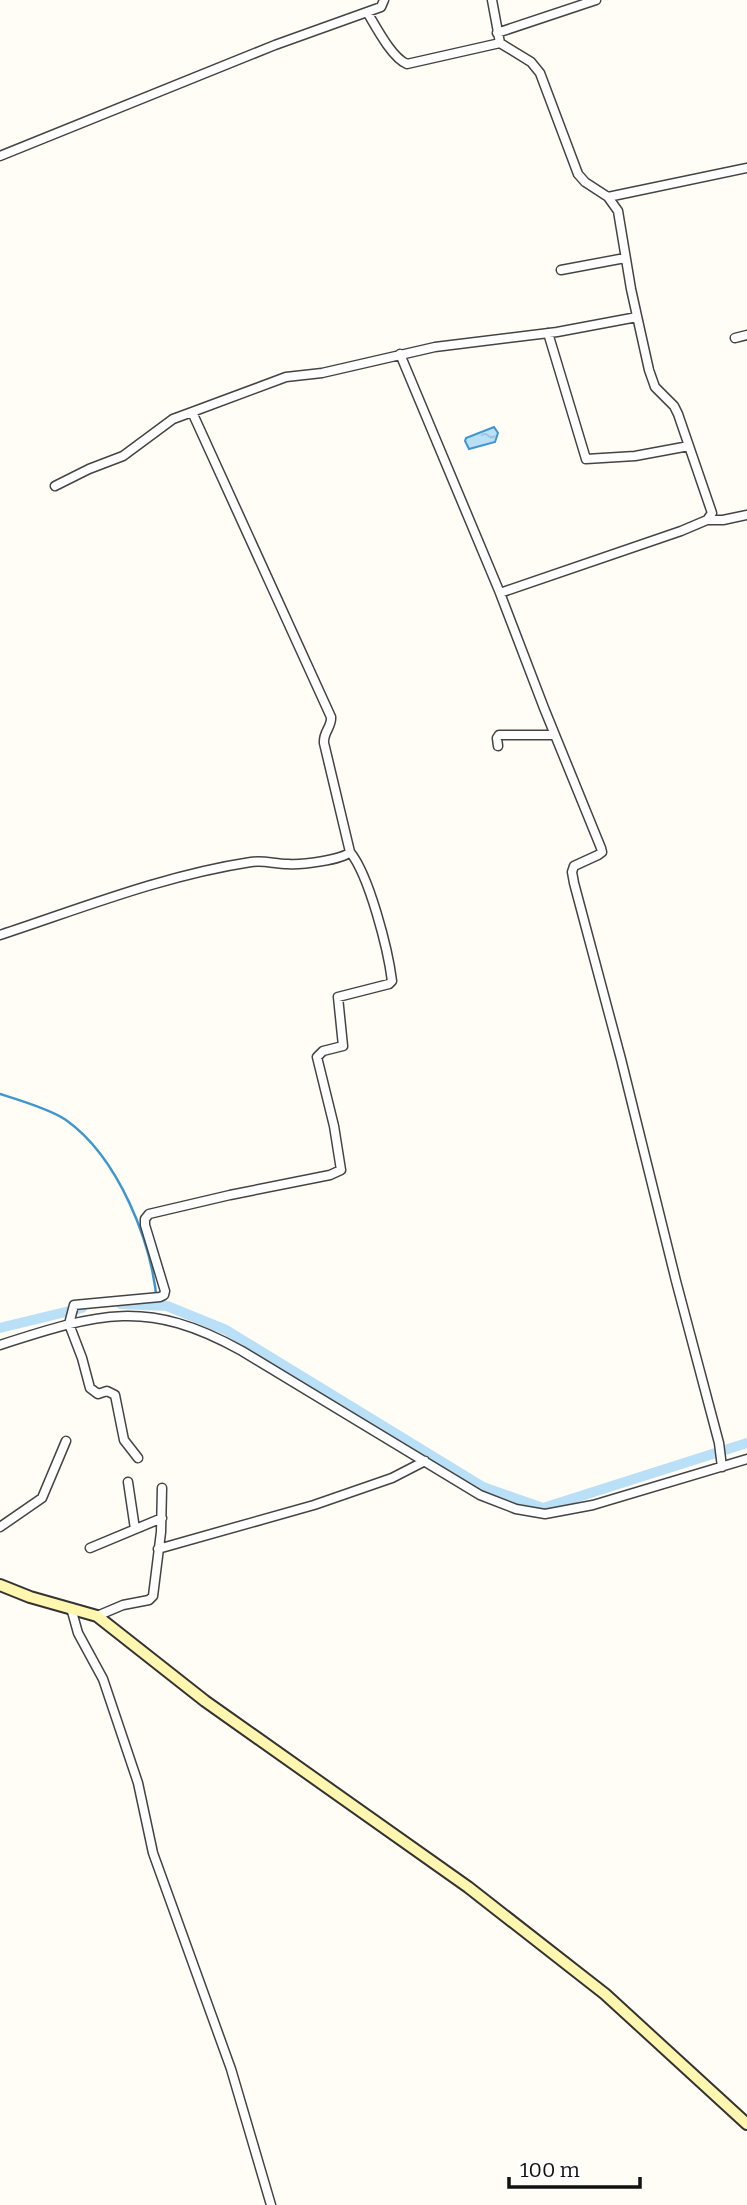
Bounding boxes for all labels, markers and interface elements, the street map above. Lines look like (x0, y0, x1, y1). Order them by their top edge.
scale bar (509, 2146, 640, 2190)
text: 100 m (520, 2157, 580, 2183)

